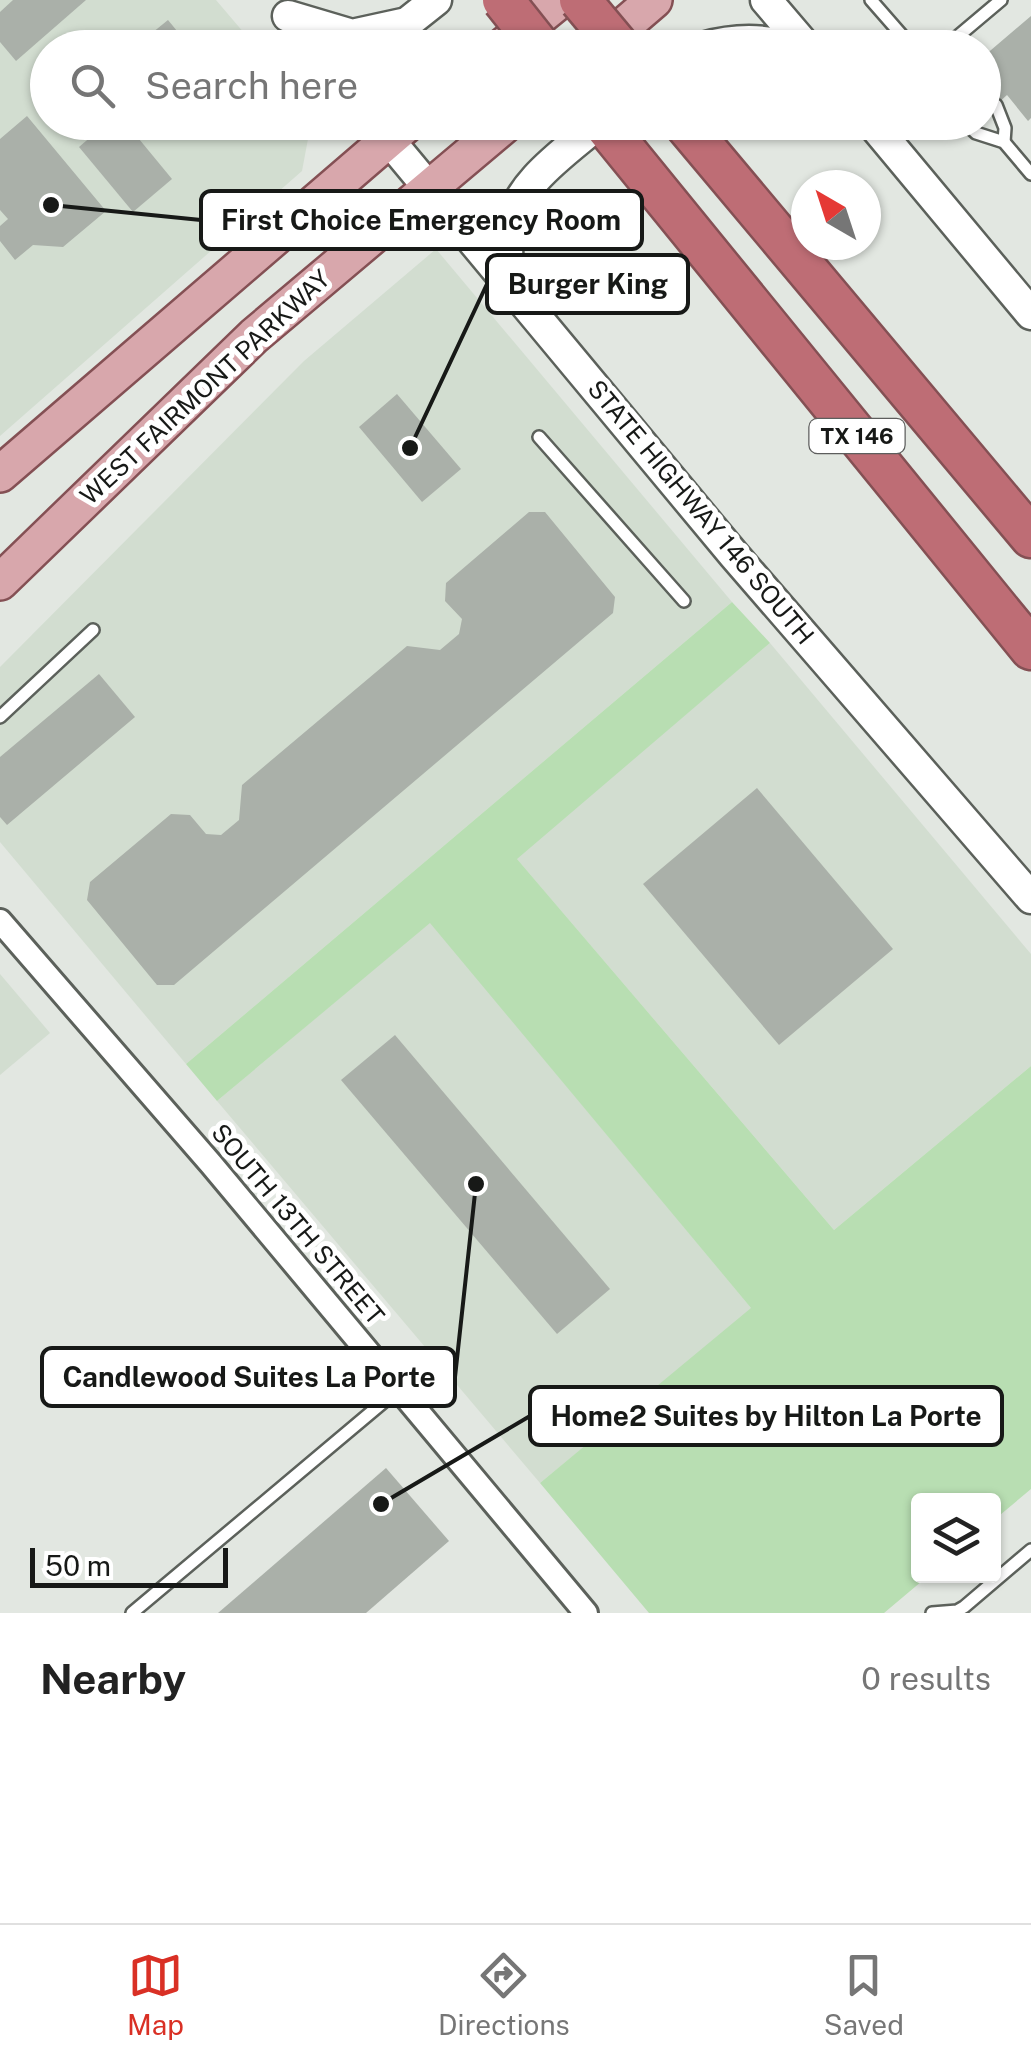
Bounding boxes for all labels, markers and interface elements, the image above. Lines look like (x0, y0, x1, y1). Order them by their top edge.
search box (30, 30, 1001, 140)
icon: search (65, 58, 120, 113)
text: Search here (145, 63, 358, 108)
north arrow (791, 170, 881, 260)
callout: First Choice Emergency Room (201, 191, 642, 249)
text: First Choice Emergency Room (221, 203, 621, 236)
callout: Burger King (487, 255, 688, 313)
street label: WEST FAIRMONT PARKWAY (74, 263, 336, 511)
text: Burger King (508, 267, 668, 300)
street label: STATE HIGHWAY 146 SOUTH (582, 374, 820, 650)
road number: TX 146 (810, 419, 904, 453)
street label: SOUTH 13TH STREET (205, 1118, 391, 1330)
callout: Candlewood Suites La Porte (42, 1348, 455, 1406)
text: Candlewood Suites La Porte (62, 1360, 436, 1393)
callout: Home2 Suites by Hilton La Porte (530, 1387, 1002, 1445)
text: Home2 Suites by Hilton La Porte (550, 1399, 982, 1432)
map controls (911, 1493, 1001, 1583)
button: layers (911, 1493, 1001, 1583)
scale bar (30, 1543, 228, 1588)
text: 50 m (45, 1549, 111, 1582)
text: Nearby (40, 1654, 186, 1703)
text: 0 results (861, 1660, 991, 1697)
tab: Map (127, 1948, 184, 2041)
tab: Directions (438, 1948, 570, 2041)
tab: Saved (824, 1948, 904, 2041)

